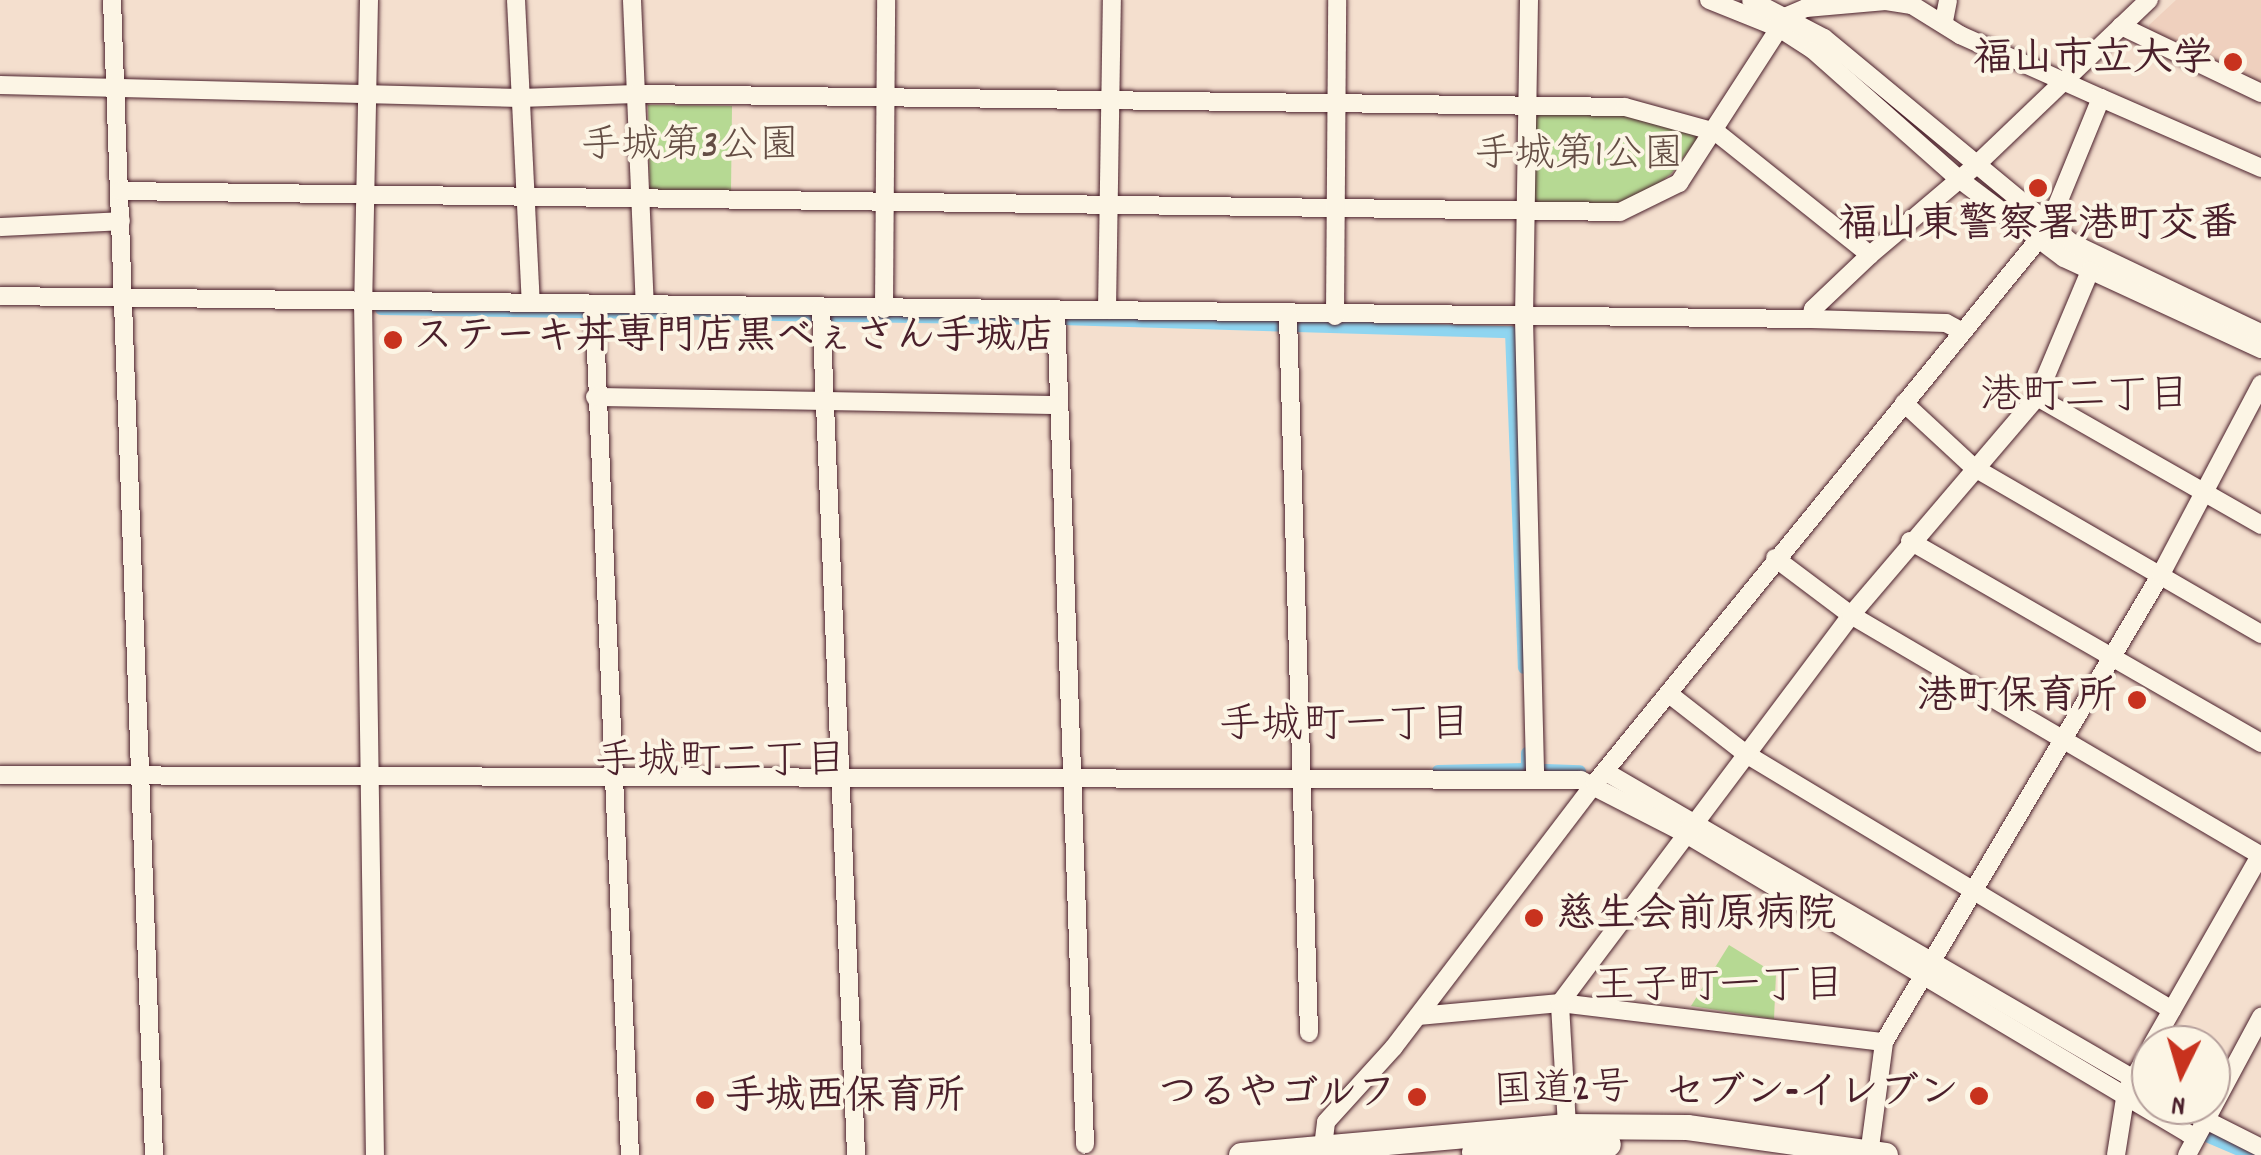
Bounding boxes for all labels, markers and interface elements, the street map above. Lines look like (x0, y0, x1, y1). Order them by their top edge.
place label: 福山市立大学 (1973, 38, 2213, 86)
marker: 福山市立大学 (2222, 51, 2244, 73)
park label: 手城第3公園 (581, 125, 799, 173)
park label: 手城第1公園 (1475, 134, 1683, 182)
marker: 福山東警察署港町交番 (2027, 177, 2049, 199)
place label: 福山東警察署港町交番 (1838, 204, 2238, 252)
place label: ステーキ丼専門店黒べぇさん手城店 (413, 316, 1053, 364)
marker: ステーキ丼専門店黒べぇさん手城店 (382, 329, 404, 351)
district label: 港町二丁目 (1980, 374, 2190, 424)
place label: 港町保育所 (1917, 676, 2117, 724)
marker: 港町保育所 (2126, 689, 2148, 711)
district label: 手城町一丁目 (1219, 703, 1471, 753)
district label: 手城町二丁目 (595, 739, 847, 789)
place label: 慈生会前原病院 (1556, 894, 1836, 942)
marker: 慈生会前原病院 (1521, 905, 1547, 931)
district label: 王子町一丁目 (1593, 964, 1845, 1014)
north arrow (2131, 1025, 2231, 1125)
street label: 国道2号 (1492, 1067, 1632, 1119)
place label: セブン-イレブン (1665, 1072, 1959, 1120)
place label: つるやゴルフ (1157, 1073, 1397, 1121)
place label: 手城西保育所 (725, 1076, 965, 1124)
text: N (2170, 1082, 2187, 1123)
marker: セブン-イレブン (1968, 1085, 1990, 1107)
marker: つるやゴルフ (1406, 1086, 1428, 1108)
marker: 手城西保育所 (694, 1089, 716, 1111)

